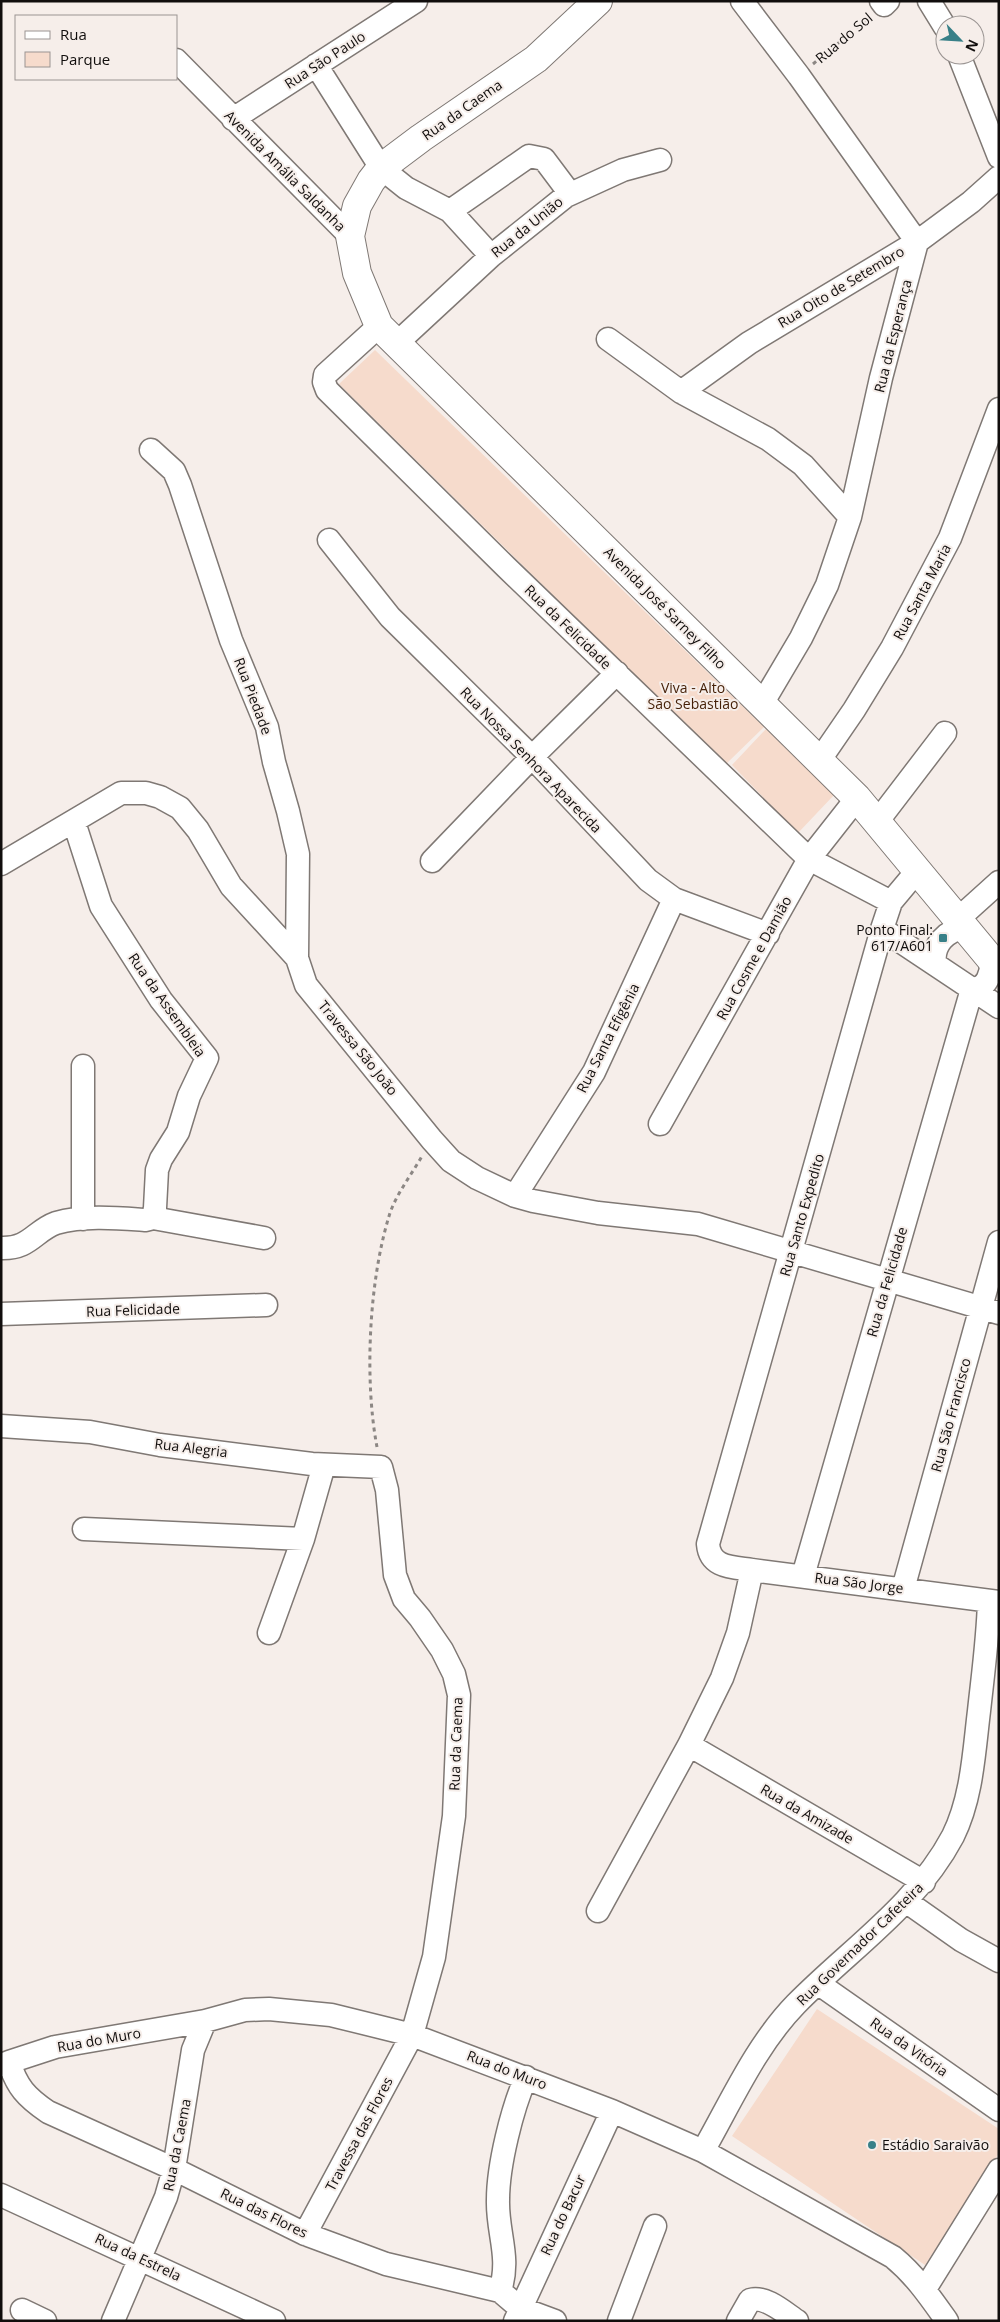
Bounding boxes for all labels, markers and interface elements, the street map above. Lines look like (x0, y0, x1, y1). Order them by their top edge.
street label: Rua do Sol (811, 8, 876, 67)
legend (15, 15, 178, 80)
north arrow (935, 15, 985, 65)
text: Rua (60, 24, 87, 44)
street label: Rua São Paulo (281, 26, 369, 93)
text: N (961, 37, 983, 55)
text: Parque (60, 49, 110, 69)
street label: Rua da Caema (418, 75, 506, 144)
street label: Avenida Amália Saldanha (221, 106, 350, 235)
street label: Rua da União (487, 192, 567, 261)
street label: Rua Oito de Setembro (774, 241, 907, 332)
street label: Rua da Esperança (869, 277, 916, 394)
street label: Rua Santa Maria (888, 540, 955, 643)
street label: Avenida José Sarney Filho (600, 542, 731, 673)
street label: Rua da Felicidade (521, 580, 616, 673)
street label: Rua Piedade (230, 654, 277, 737)
park label: Viva - Alto São Sebastião (648, 678, 738, 713)
street label: Rua Nossa Senhora Aparecida (456, 683, 606, 837)
street label: Rua Cosme e Damião (712, 892, 796, 1023)
place label: Ponto Final: 617/A601 (856, 920, 933, 955)
marker: Ponto Final: 617/A601 (937, 932, 949, 944)
street label: Rua da Assembleia (124, 949, 210, 1061)
street label: Rua Santa Efigênia (572, 980, 643, 1096)
street label: Travessa São João (314, 996, 403, 1099)
street label: Rua Santo Expedito (775, 1151, 828, 1278)
street label: Rua da Felicidade (862, 1224, 911, 1339)
street label: Rua Felicidade (86, 1298, 180, 1321)
street label: Rua São Francisco (926, 1356, 975, 1474)
street label: Rua Alegria (153, 1434, 229, 1461)
street label: Rua São Jorge (813, 1568, 905, 1597)
street label: Rua da Caema (444, 1697, 467, 1791)
street label: Rua da Amizade (757, 1779, 857, 1848)
street label: Rua Governador Cafeteira (792, 1878, 927, 2009)
street label: Rua da Vitória (867, 2013, 952, 2080)
street label: Rua do Muro (56, 2023, 142, 2056)
street label: Rua do Muro (464, 2046, 550, 2094)
street label: Travessa das Flores (320, 2073, 397, 2194)
street label: Rua da Caema (158, 2097, 195, 2193)
place label: Estádio Saraivão (882, 2135, 989, 2154)
marker: Estádio Saraivão (866, 2139, 878, 2151)
street label: Rua do Bacur (536, 2171, 590, 2258)
street label: Rua das Flores (217, 2183, 311, 2242)
street label: Rua da Estrela (92, 2228, 184, 2285)

